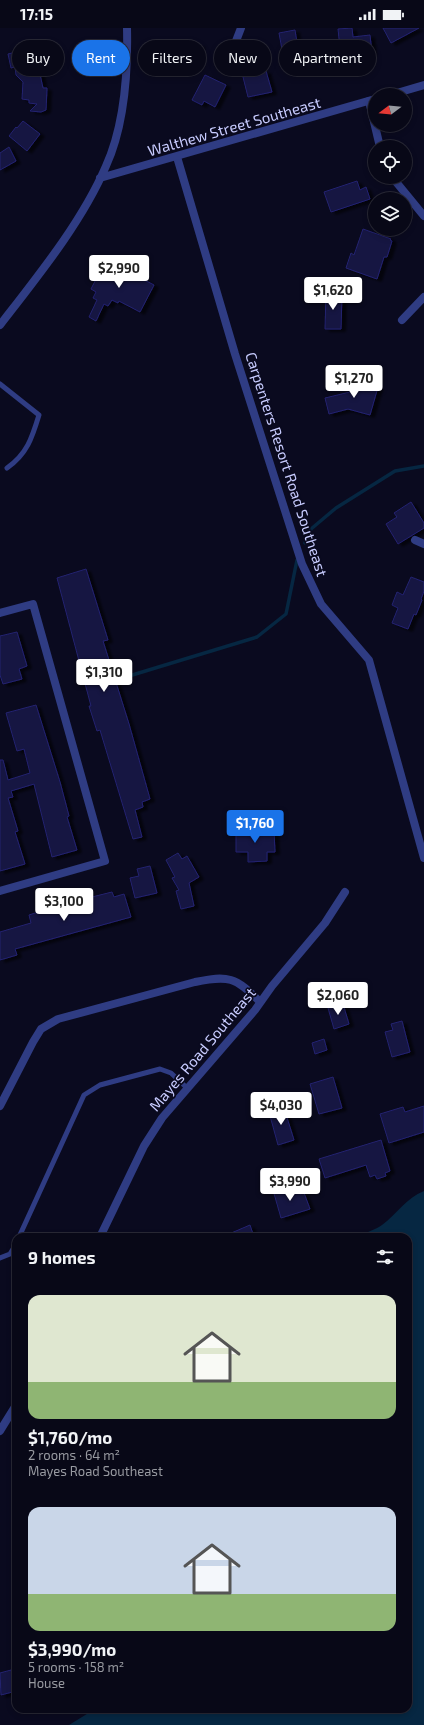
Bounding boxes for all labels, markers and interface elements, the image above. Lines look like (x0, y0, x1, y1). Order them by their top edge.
text: 17:15 (20, 5, 53, 23)
chip: Buy (12, 40, 64, 76)
chip: Rent (72, 40, 130, 76)
chip: Filters (138, 40, 206, 76)
chip: New (214, 40, 271, 76)
chip: Apartment (279, 40, 376, 76)
north arrow (368, 88, 412, 132)
map controls (368, 88, 412, 236)
street label: Walthew Street Southeast (145, 93, 323, 159)
button: locate (368, 140, 412, 184)
button: layers (368, 192, 412, 236)
pin: $2,990 (86, 255, 152, 289)
text: $2,990 (98, 260, 140, 276)
pin: $1,620 (300, 277, 366, 311)
text: $1,620 (313, 282, 353, 298)
street label: Carpenters Resort Road Southeast (242, 350, 332, 579)
pin: $1,270 (321, 365, 387, 399)
text: $1,270 (335, 370, 373, 386)
pin: $1,310 (71, 659, 137, 693)
text: $1,310 (85, 664, 123, 680)
pin: $1,760 (222, 810, 288, 844)
text: $1,760 (236, 815, 274, 831)
pin: $3,100 (31, 888, 97, 922)
text: $3,100 (44, 893, 84, 909)
pin: $2,060 (305, 982, 371, 1016)
street label: Mayes Road Southeast (145, 983, 259, 1114)
text: $2,060 (317, 987, 359, 1003)
pin: $4,030 (248, 1092, 314, 1126)
text: $4,030 (260, 1097, 302, 1113)
pin: $3,990 (257, 1168, 323, 1202)
text: $3,990 (269, 1173, 311, 1189)
icon: filters (374, 1246, 396, 1268)
text: 9 homes (28, 1247, 96, 1267)
icon: home (176, 1321, 248, 1393)
text: $1,760/mo (28, 1427, 112, 1447)
text: 2 rooms · 64 m² (28, 1447, 120, 1463)
text: Mayes Road Southeast (28, 1463, 163, 1479)
icon: home (176, 1533, 248, 1605)
text: $3,990/mo (28, 1639, 116, 1659)
text: 5 rooms · 158 m² (28, 1659, 124, 1675)
text: House (28, 1675, 65, 1691)

